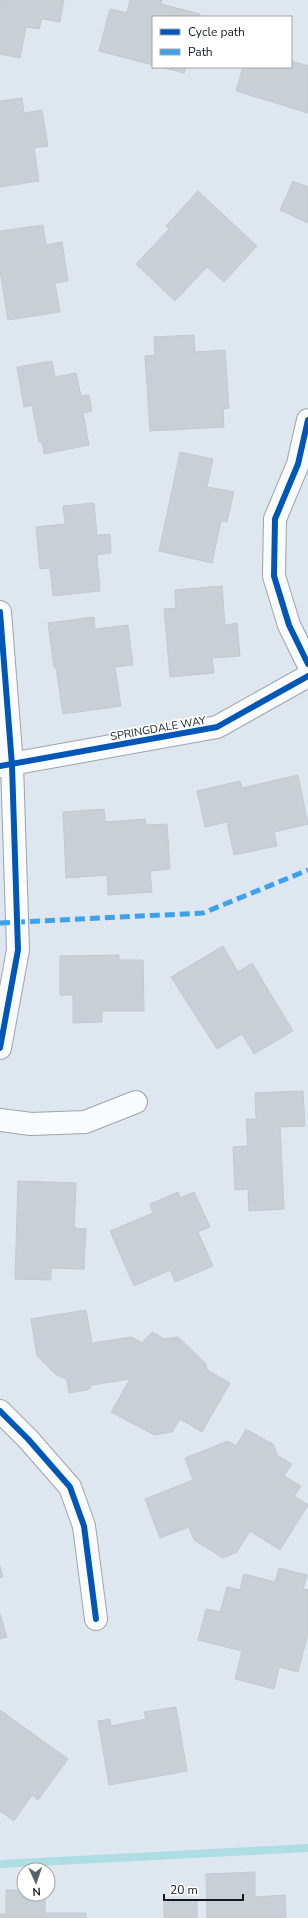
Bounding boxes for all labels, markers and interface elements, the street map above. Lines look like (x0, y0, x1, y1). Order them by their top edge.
legend (152, 16, 292, 68)
text: Cycle path (188, 24, 245, 40)
text: Path (188, 44, 213, 60)
street label: SPRINGDALE WAY (109, 713, 207, 744)
north arrow (16, 1862, 56, 1902)
scale bar (164, 1876, 243, 1902)
text: 20 m (170, 1882, 198, 1898)
text: N (32, 1884, 41, 1899)

